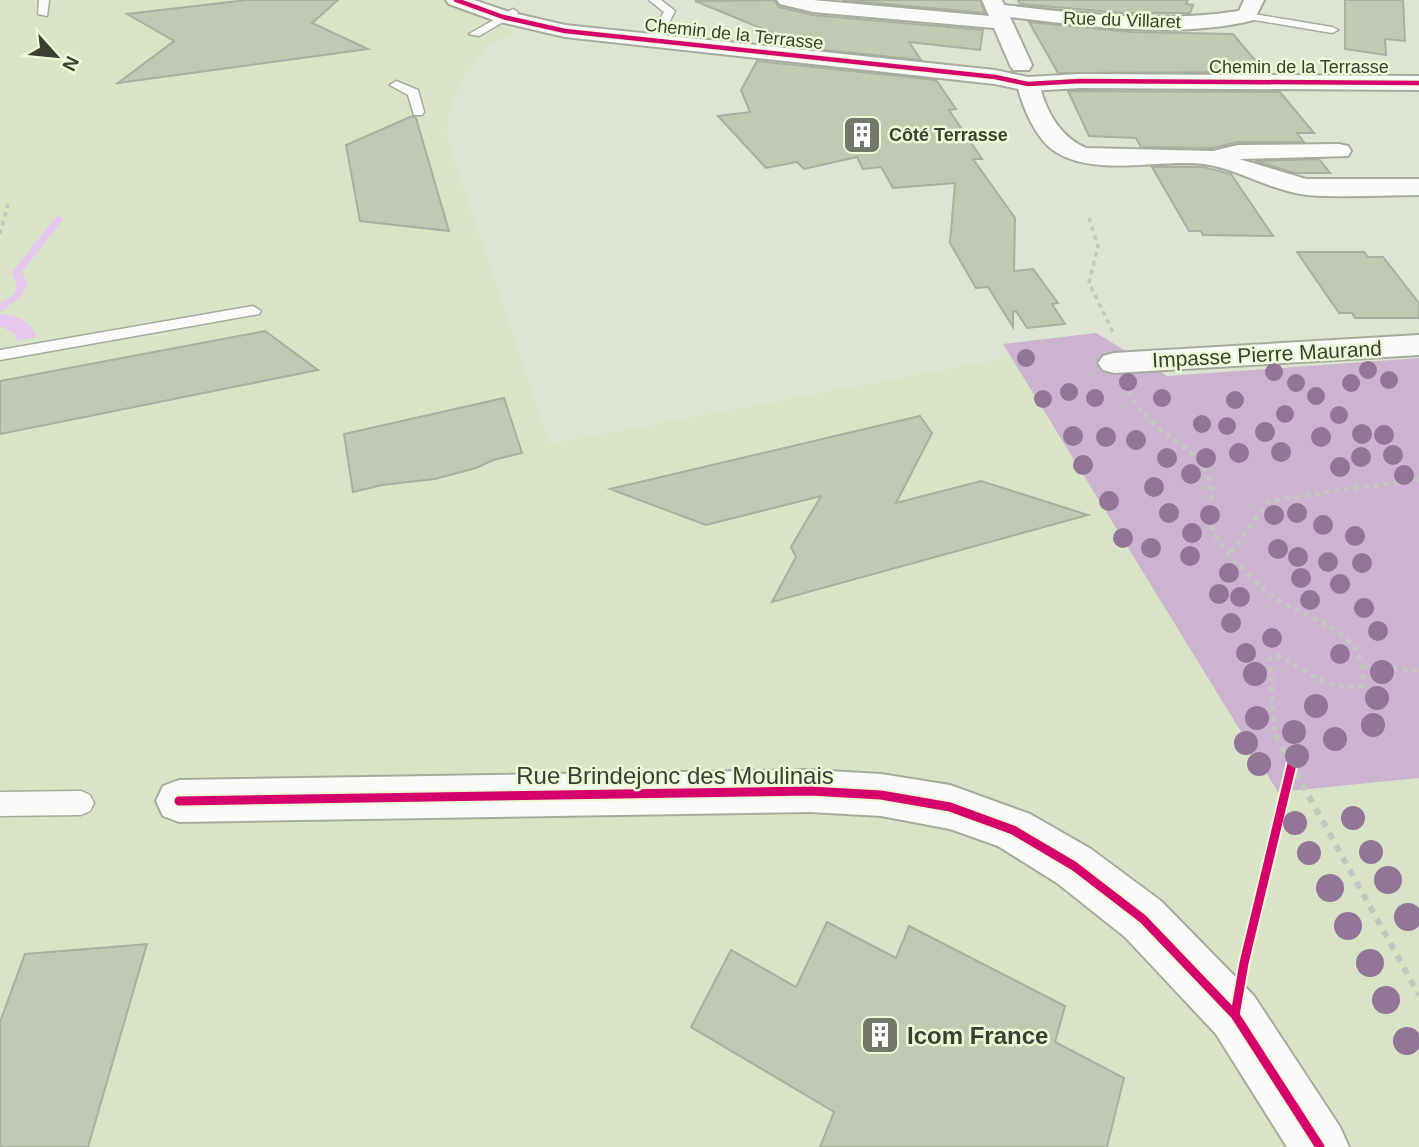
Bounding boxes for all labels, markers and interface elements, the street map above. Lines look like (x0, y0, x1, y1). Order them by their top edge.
street label: Rue du Villaret (1063, 8, 1181, 32)
street label: Chemin de la Terrasse (644, 15, 824, 53)
north arrow (21, 21, 91, 91)
text: N (58, 53, 83, 74)
street label: Chemin de la Terrasse (1209, 57, 1389, 77)
building icon: Côté Terrasse (841, 114, 883, 156)
place label: Côté Terrasse (889, 125, 1008, 145)
street label: Impasse Pierre Maurand (1152, 336, 1382, 372)
street label: Rue Brindejonc des Moulinais (516, 762, 834, 789)
building icon: Icom France (859, 1014, 901, 1056)
place label: Icom France (907, 1022, 1048, 1049)

